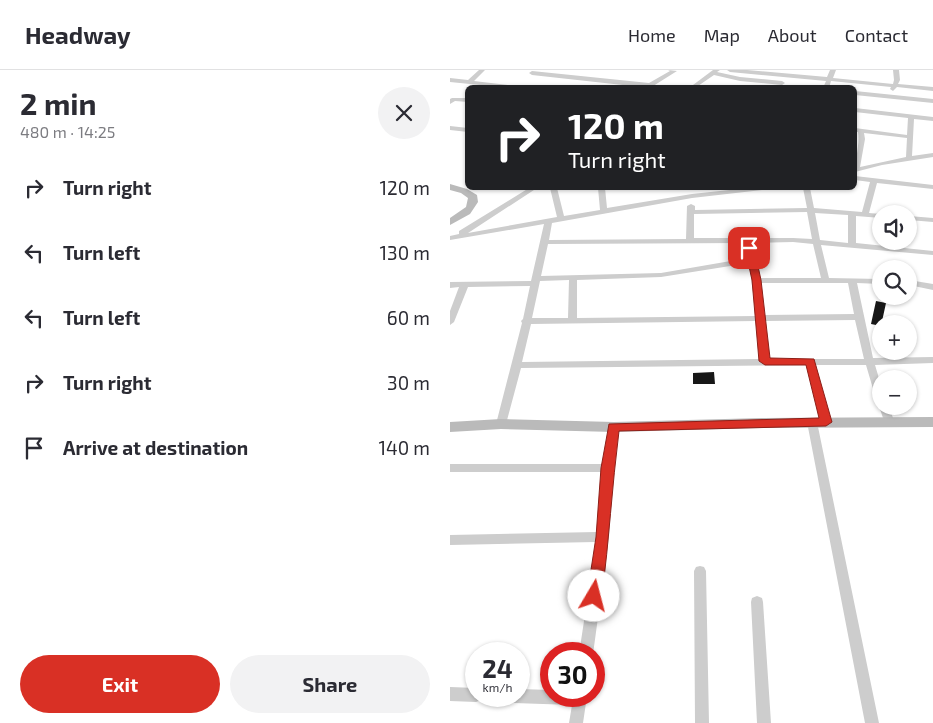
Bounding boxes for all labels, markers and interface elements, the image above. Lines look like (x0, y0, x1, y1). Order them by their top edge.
text: Headway (25, 20, 131, 49)
text: Home (628, 24, 676, 46)
text: Map (704, 24, 740, 46)
text: About (768, 24, 817, 46)
text: Contact (845, 24, 908, 46)
text: 2 min (20, 85, 97, 121)
button: close (378, 87, 430, 139)
text: 120 m (568, 104, 664, 146)
icon: right (485, 105, 550, 170)
text: 480 m · 14:25 (20, 122, 115, 141)
text: Turn right (568, 146, 666, 172)
icon: right (20, 174, 48, 202)
text: Turn right (63, 176, 151, 199)
text: 120 m (379, 176, 430, 199)
map controls (872, 205, 917, 415)
button: sound (872, 205, 917, 250)
pin (728, 227, 770, 269)
icon: arrive (735, 234, 763, 262)
icon: left (20, 239, 48, 267)
text: Turn left (63, 241, 140, 264)
text: 130 m (380, 241, 430, 264)
button: search (872, 260, 917, 305)
icon: left (20, 304, 48, 332)
text: Turn left (63, 306, 140, 329)
text: 60 m (387, 306, 430, 329)
button: + (872, 315, 917, 360)
icon: right (20, 369, 48, 397)
button: − (872, 370, 917, 415)
text: Turn right (63, 371, 151, 394)
text: 30 m (387, 371, 430, 394)
icon: arrive (20, 434, 48, 462)
text: Arrive at destination (63, 436, 248, 459)
text: 140 m (378, 436, 430, 459)
position arrow (567, 569, 619, 621)
speed limit sign: 30 (540, 642, 605, 707)
text: 24 (482, 653, 513, 683)
button: Exit (20, 655, 220, 713)
button: Share (230, 655, 430, 713)
text: km/h (483, 680, 512, 694)

